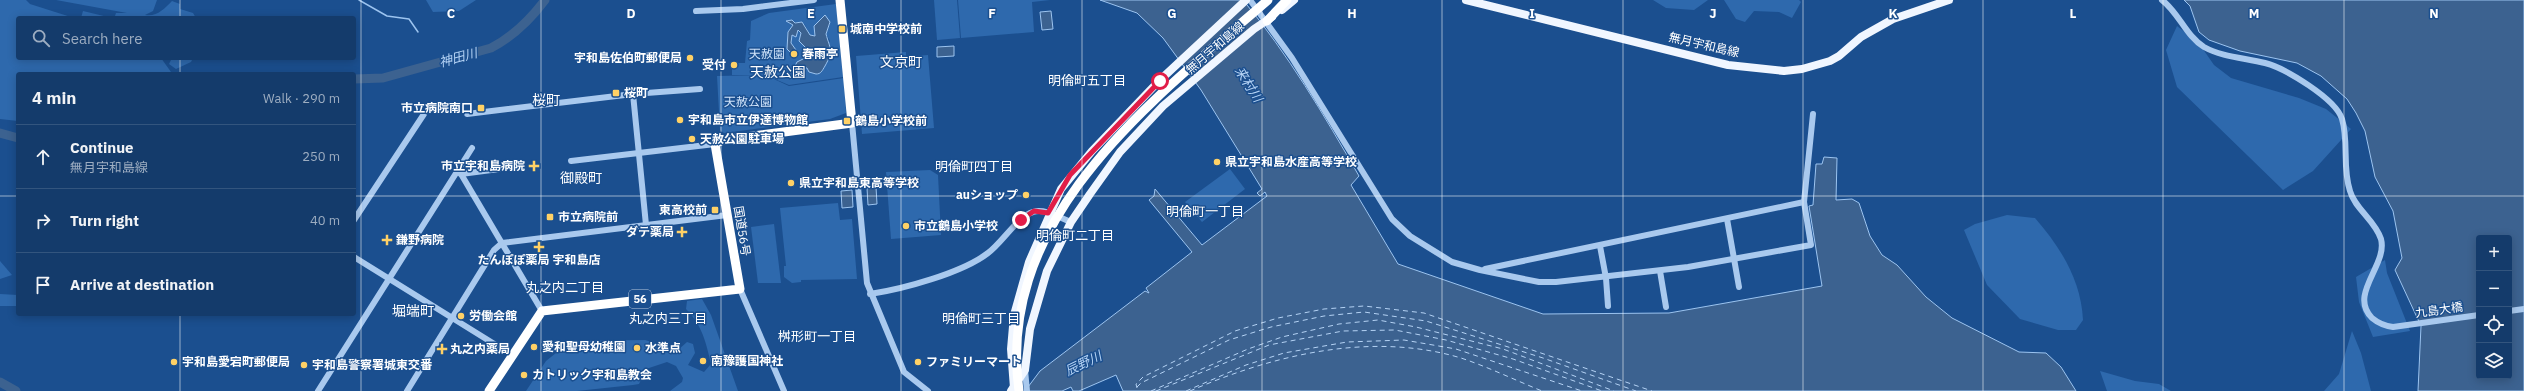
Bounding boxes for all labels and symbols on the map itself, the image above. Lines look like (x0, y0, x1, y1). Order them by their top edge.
text: C (447, 5, 456, 22)
text: D (626, 5, 636, 22)
text: E (807, 5, 815, 22)
text: F (988, 5, 996, 22)
text: G (1167, 5, 1177, 22)
text: H (1347, 5, 1357, 22)
text: I (1529, 5, 1535, 22)
text: J (1709, 5, 1717, 22)
text: K (1888, 5, 1898, 22)
text: L (2070, 5, 2077, 22)
text: M (2249, 5, 2259, 22)
text: N (2429, 5, 2439, 22)
street label: 無月宇和島線 (1183, 18, 1247, 77)
place label: 城南中学校前 (850, 21, 922, 36)
marker: 城南中学校前 (837, 24, 847, 34)
street label: 無月宇和島線 (1667, 29, 1741, 60)
water label: 神田川 (437, 44, 481, 71)
park label: 天赦園 (749, 46, 785, 61)
place label: 春雨亭 (802, 46, 838, 61)
marker: 春雨亭 (789, 49, 799, 59)
place label: 宇和島佐伯町郵便局 (574, 50, 682, 65)
marker: 宇和島佐伯町郵便局 (685, 53, 695, 63)
district label: 文京町 (880, 53, 922, 71)
place label: 受付 (702, 57, 726, 72)
marker: 受付 (729, 60, 739, 70)
district label: 天赦公園 (750, 63, 806, 81)
water label: 来村川 (1231, 63, 1267, 107)
district label: 明倫町五丁目 (1048, 72, 1126, 89)
route start (1151, 72, 1169, 90)
place label: 桜町 (624, 85, 648, 100)
marker: 桜町 (611, 88, 621, 98)
district label: 桜町 (532, 91, 560, 109)
park label: 天赦公園 (724, 94, 772, 109)
place label: 市立病院南口 (401, 100, 473, 115)
marker: 市立病院南口 (476, 103, 486, 113)
place label: 宇和島市立伊達博物館 (688, 112, 808, 127)
place label: 鶴島小学校前 (855, 113, 927, 128)
marker: 宇和島市立伊達博物館 (675, 115, 685, 125)
marker: 鶴島小学校前 (842, 116, 852, 126)
place label: 天赦公園駐車場 (700, 131, 784, 146)
marker: 天赦公園駐車場 (687, 134, 697, 144)
place label: 県立宇和島水産高等学校 (1225, 154, 1357, 169)
marker: 県立宇和島水産高等学校 (1212, 157, 1222, 167)
place label: 市立宇和島病院 (441, 158, 525, 173)
district label: 明倫町四丁目 (935, 158, 1013, 175)
marker: 市立宇和島病院 (528, 160, 540, 172)
district label: 御殿町 (560, 169, 602, 187)
place label: 県立宇和島東高等学校 (799, 175, 919, 190)
marker: 県立宇和島東高等学校 (786, 178, 796, 188)
place label: auショップ (956, 187, 1018, 202)
marker: auショップ (1021, 190, 1031, 200)
place label: 東高校前 (659, 202, 707, 217)
district label: 明倫町一丁目 (1166, 203, 1244, 220)
marker: 東高校前 (710, 205, 720, 215)
street label: 国道56号 (731, 205, 754, 257)
place label: 市立病院前 (558, 209, 618, 224)
route end (1012, 211, 1030, 229)
marker: 市立病院前 (545, 212, 555, 222)
place label: 市立鶴島小学校 (914, 218, 998, 233)
marker: 市立鶴島小学校 (901, 221, 911, 231)
place label: ダテ薬局 (626, 224, 674, 239)
marker: ダテ薬局 (677, 227, 687, 237)
district label: 明倫町二丁目 (1036, 227, 1114, 244)
place label: 鎌野病院 (396, 232, 444, 247)
marker: 鎌野病院 (381, 234, 393, 246)
marker: たんぽぽ薬局 宇和島店 (534, 242, 544, 252)
place label: たんぽぽ薬局 宇和島店 (478, 252, 600, 267)
district label: 丸之内二丁目 (526, 279, 604, 296)
road number: 56 (629, 290, 651, 308)
street label: 九島大橋 (2414, 299, 2464, 320)
district label: 堀端町 (392, 302, 434, 320)
place label: 労働会館 (469, 308, 517, 323)
district label: 丸之内三丁目 (629, 310, 707, 327)
district label: 明倫町三丁目 (942, 310, 1020, 327)
marker: 労働会館 (456, 311, 466, 321)
district label: 桝形町一丁目 (778, 328, 856, 345)
place label: 愛和聖母幼稚園 (542, 339, 626, 354)
place label: 水準点 (645, 340, 681, 355)
place label: 丸之内薬局 (450, 341, 510, 356)
marker: 愛和聖母幼稚園 (529, 342, 539, 352)
marker: 水準点 (632, 343, 642, 353)
marker: 丸之内薬局 (437, 344, 447, 354)
water label: 辰野川 (1062, 346, 1106, 380)
place label: 南豫護国神社 (711, 353, 783, 368)
place label: 宇和島愛宕町郵便局 (182, 354, 290, 369)
place label: ファミリーマート (926, 354, 1022, 369)
marker: 南豫護国神社 (698, 356, 708, 366)
marker: 宇和島愛宕町郵便局 (169, 357, 179, 367)
place label: 宇和島警察署城東交番 (312, 357, 433, 372)
marker: ファミリーマート (913, 357, 923, 367)
marker: 宇和島警察署城東交番 (299, 360, 309, 370)
place label: カトリック宇和島教会 (532, 367, 652, 382)
marker: カトリック宇和島教会 (519, 370, 529, 380)

